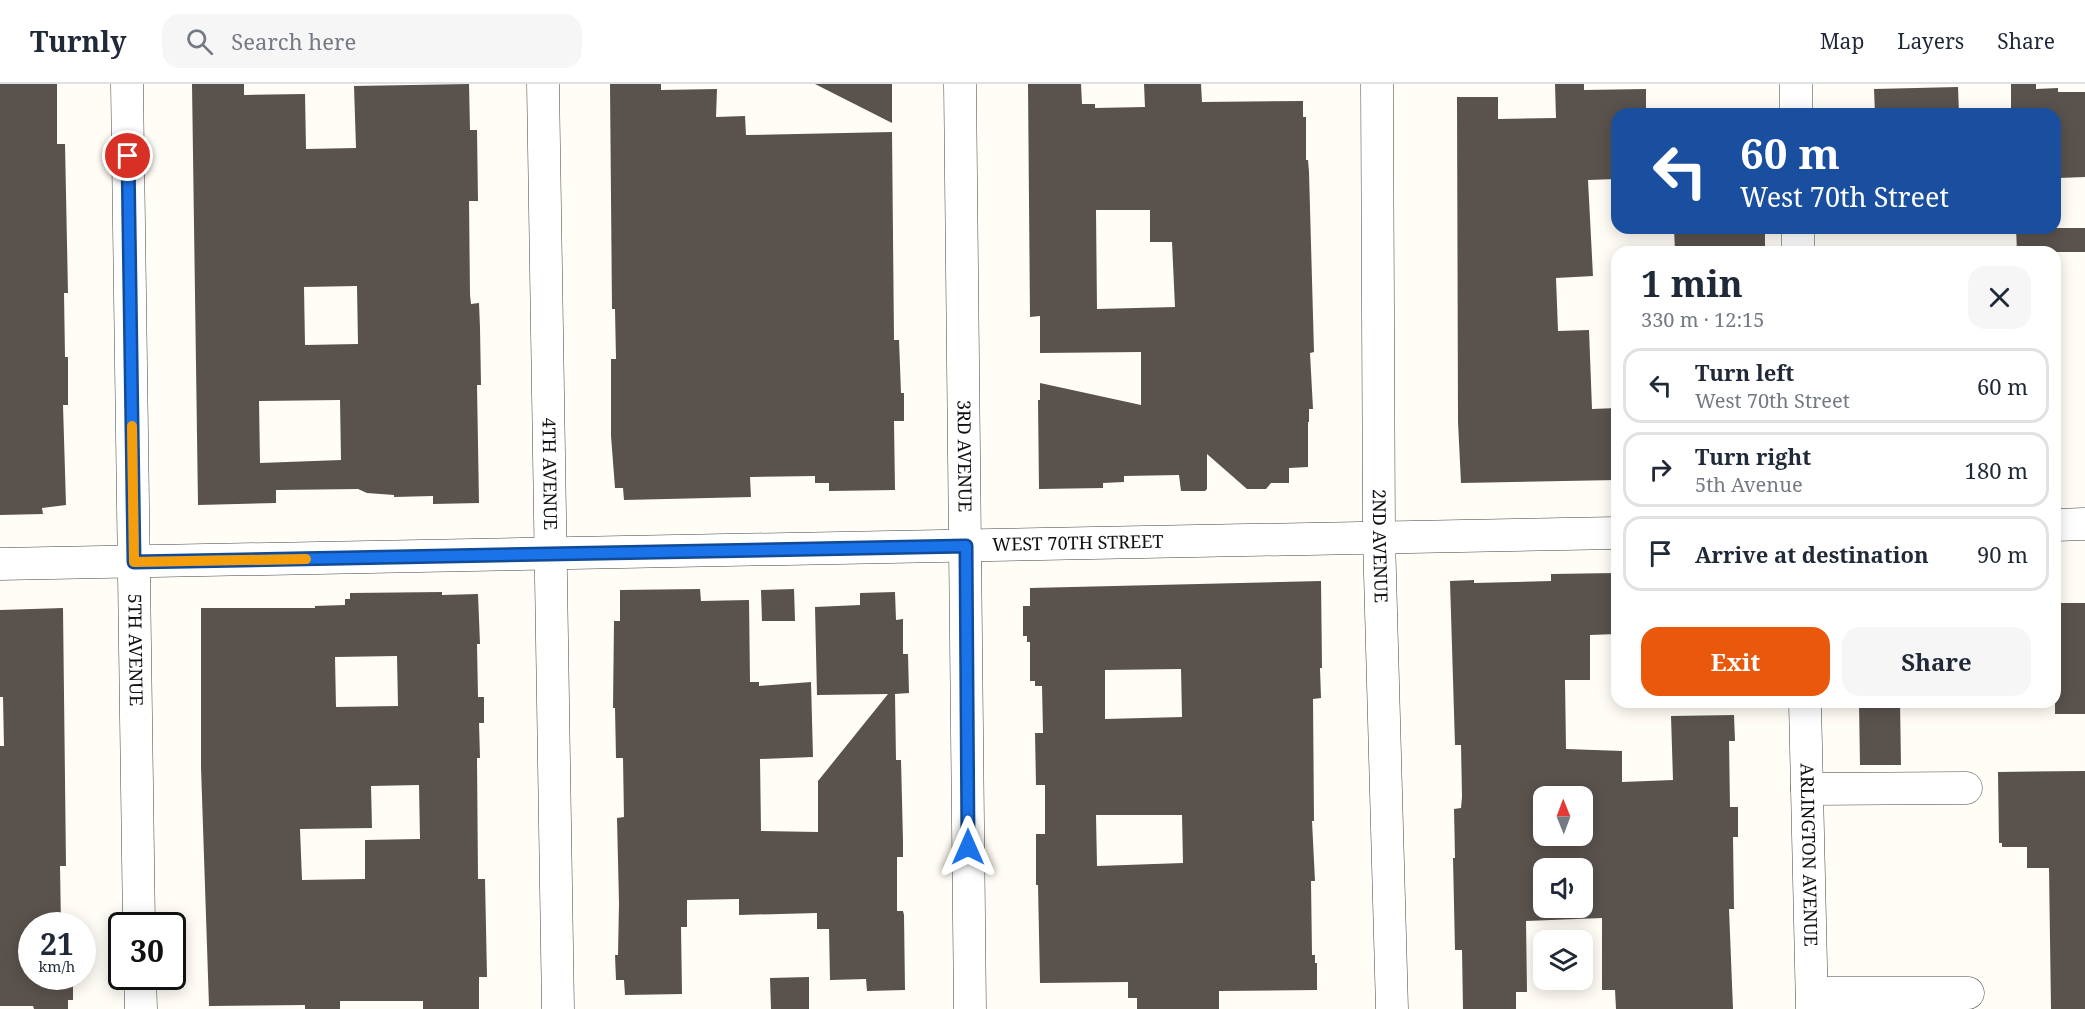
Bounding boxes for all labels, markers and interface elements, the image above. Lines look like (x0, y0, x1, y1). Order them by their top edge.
search box (162, 14, 582, 68)
text: Turnly (30, 22, 126, 60)
icon: search (183, 25, 216, 58)
text: Search here (231, 26, 356, 56)
text: Map (1820, 27, 1864, 55)
text: Layers (1897, 27, 1964, 55)
text: Share (1997, 27, 2055, 55)
text: 60 m (1740, 124, 1840, 181)
pin (102, 130, 153, 181)
icon: left (1641, 132, 1719, 210)
icon: arrive (111, 139, 144, 172)
text: West 70th Street (1740, 178, 1949, 215)
text: 1 min (1641, 259, 1743, 308)
button: close (1968, 266, 2031, 329)
text: 330 m · 12:15 (1641, 306, 1764, 333)
text: Turn left (1695, 357, 1794, 387)
icon: left (1644, 369, 1677, 402)
text: 60 m (1977, 371, 2028, 401)
text: West 70th Street (1695, 387, 1850, 414)
street label: 3RD AVENUE (952, 400, 978, 512)
street label: 4TH AVENUE (537, 417, 563, 530)
text: Turn right (1695, 441, 1811, 471)
icon: right (1644, 453, 1677, 486)
text: 180 m (1965, 455, 2028, 485)
text: 5th Avenue (1695, 471, 1803, 498)
street label: 2ND AVENUE (1368, 489, 1394, 603)
street label: WEST 70TH STREET (992, 529, 1164, 556)
icon: arrive (1644, 537, 1677, 570)
text: Arrive at destination (1695, 539, 1929, 569)
text: 90 m (1977, 539, 2028, 569)
street label: 5TH AVENUE (123, 593, 149, 706)
button: Exit (1641, 627, 1830, 696)
button: Share (1842, 627, 2031, 696)
street label: ARLINGTON AVENUE (1795, 763, 1824, 947)
north arrow (1533, 786, 1593, 846)
map controls (1533, 786, 1593, 990)
position arrow (936, 815, 1000, 879)
button: sound (1533, 858, 1593, 918)
speed limit sign: 30 (108, 912, 186, 990)
text: 21 (40, 923, 74, 964)
button: layers (1533, 930, 1593, 990)
text: km/h (39, 956, 75, 976)

